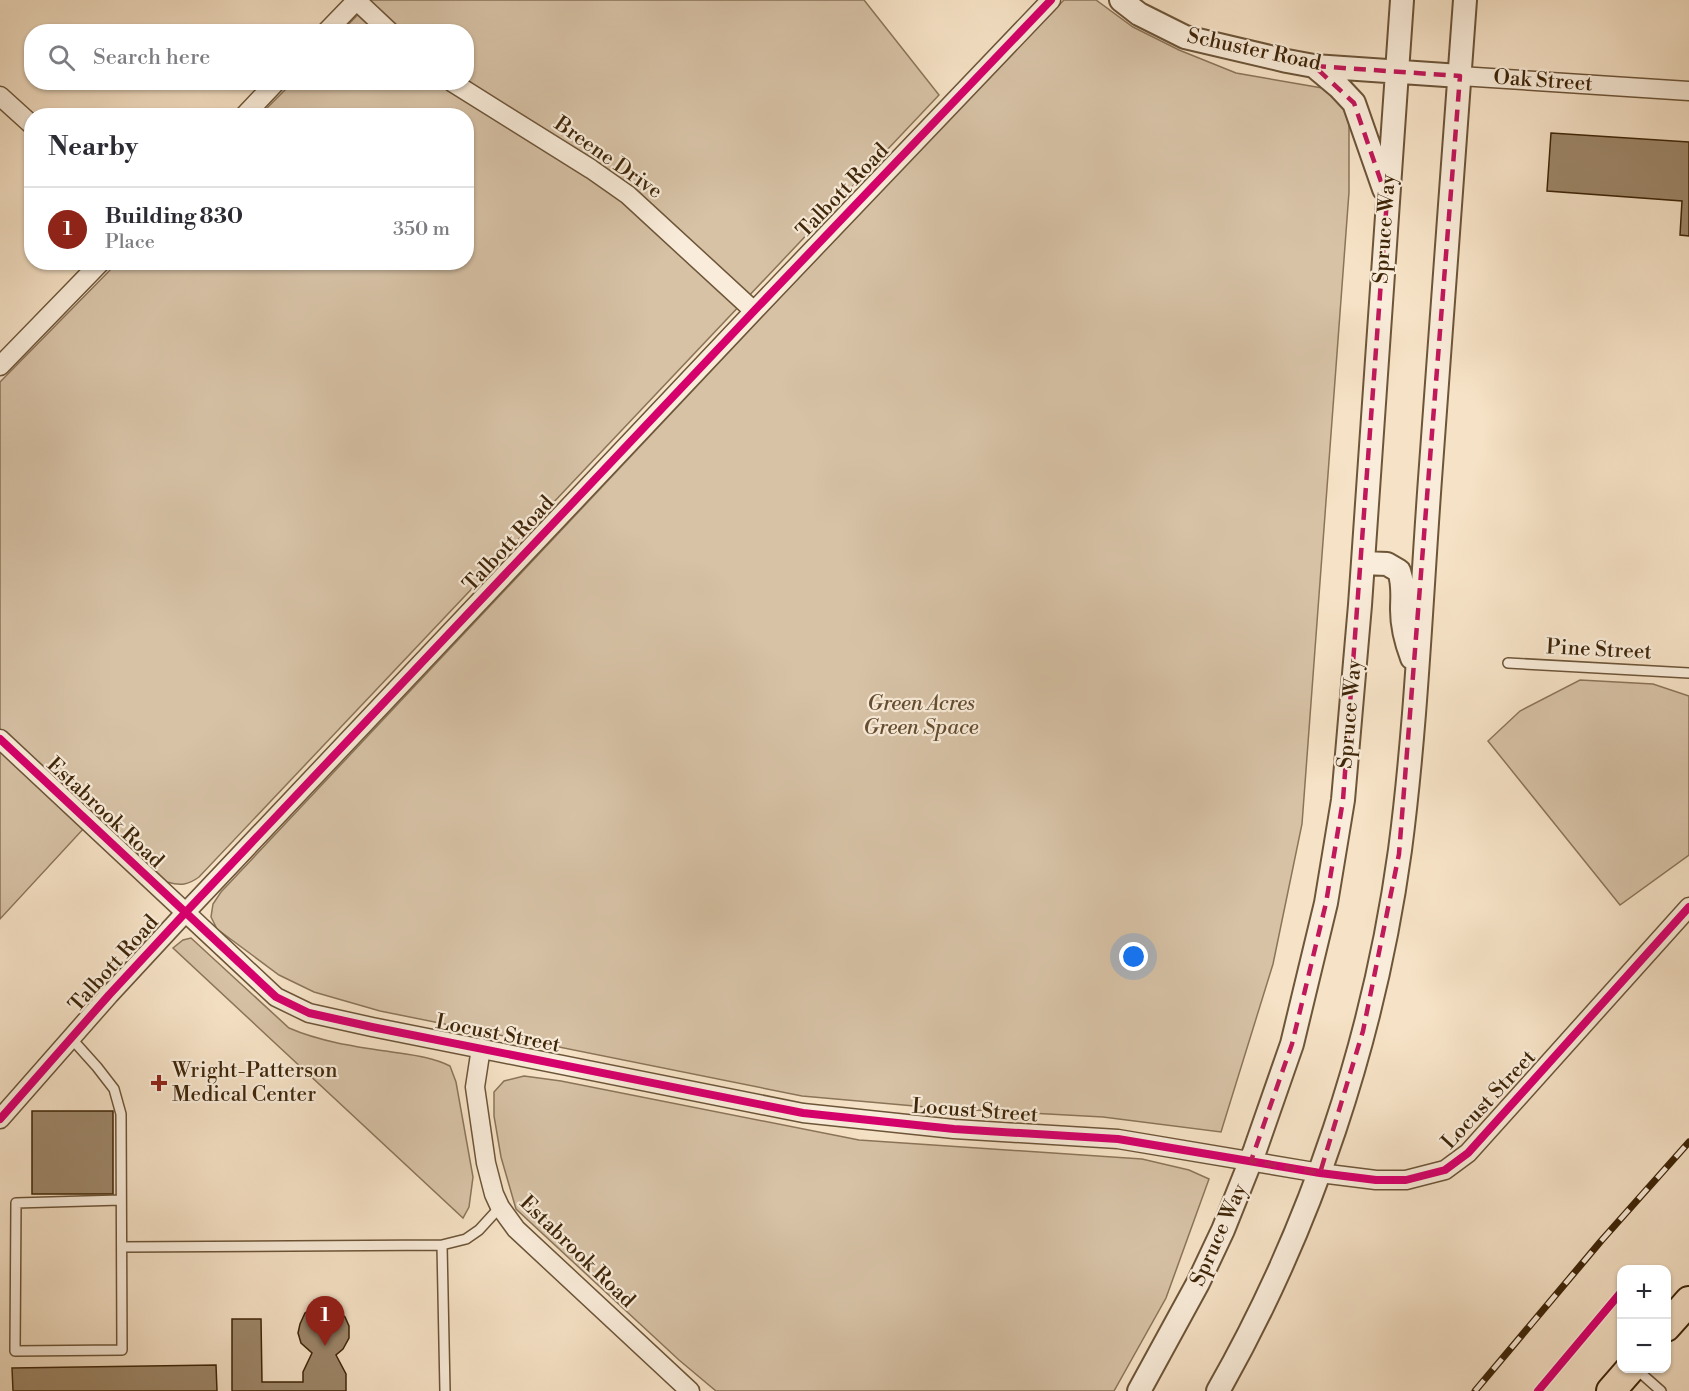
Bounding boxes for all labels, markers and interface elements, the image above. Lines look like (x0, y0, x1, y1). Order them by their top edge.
street label: Schuster Road (1185, 23, 1323, 77)
search box (24, 24, 474, 90)
icon: search (45, 41, 78, 74)
text: Search here (93, 44, 210, 71)
street label: Oak Street (1493, 65, 1594, 97)
street label: Breene Drive (548, 111, 667, 205)
text: Nearby (48, 131, 138, 163)
street label: Talbott Road (791, 138, 895, 244)
street label: Spruce Way (1368, 173, 1402, 285)
text: Building 830 (105, 203, 243, 230)
text: 1 (63, 217, 72, 242)
text: 350 m (393, 217, 450, 242)
text: Place (105, 230, 155, 255)
street label: Talbott Road (458, 491, 560, 597)
street label: Pine Street (1546, 634, 1653, 666)
street label: Spruce Way (1332, 657, 1368, 770)
park label: Green Acres Green Space (863, 691, 979, 741)
street label: Estabrook Road (41, 752, 169, 874)
street label: Talbott Road (64, 910, 164, 1018)
your location (1119, 942, 1148, 971)
street label: Locust Street (433, 1009, 563, 1059)
street label: Locust Street (1436, 1044, 1542, 1155)
place label: Wright-Patterson Medical Center (171, 1058, 338, 1108)
marker: Wright-Patterson Medical Center (150, 1074, 168, 1092)
street label: Locust Street (911, 1094, 1040, 1128)
street label: Spruce Way (1185, 1179, 1254, 1290)
street label: Estabrook Road (514, 1190, 640, 1314)
map controls (1617, 1265, 1671, 1373)
button: + (1617, 1265, 1671, 1319)
pin: 1 (306, 1296, 344, 1346)
button: − (1617, 1319, 1671, 1373)

